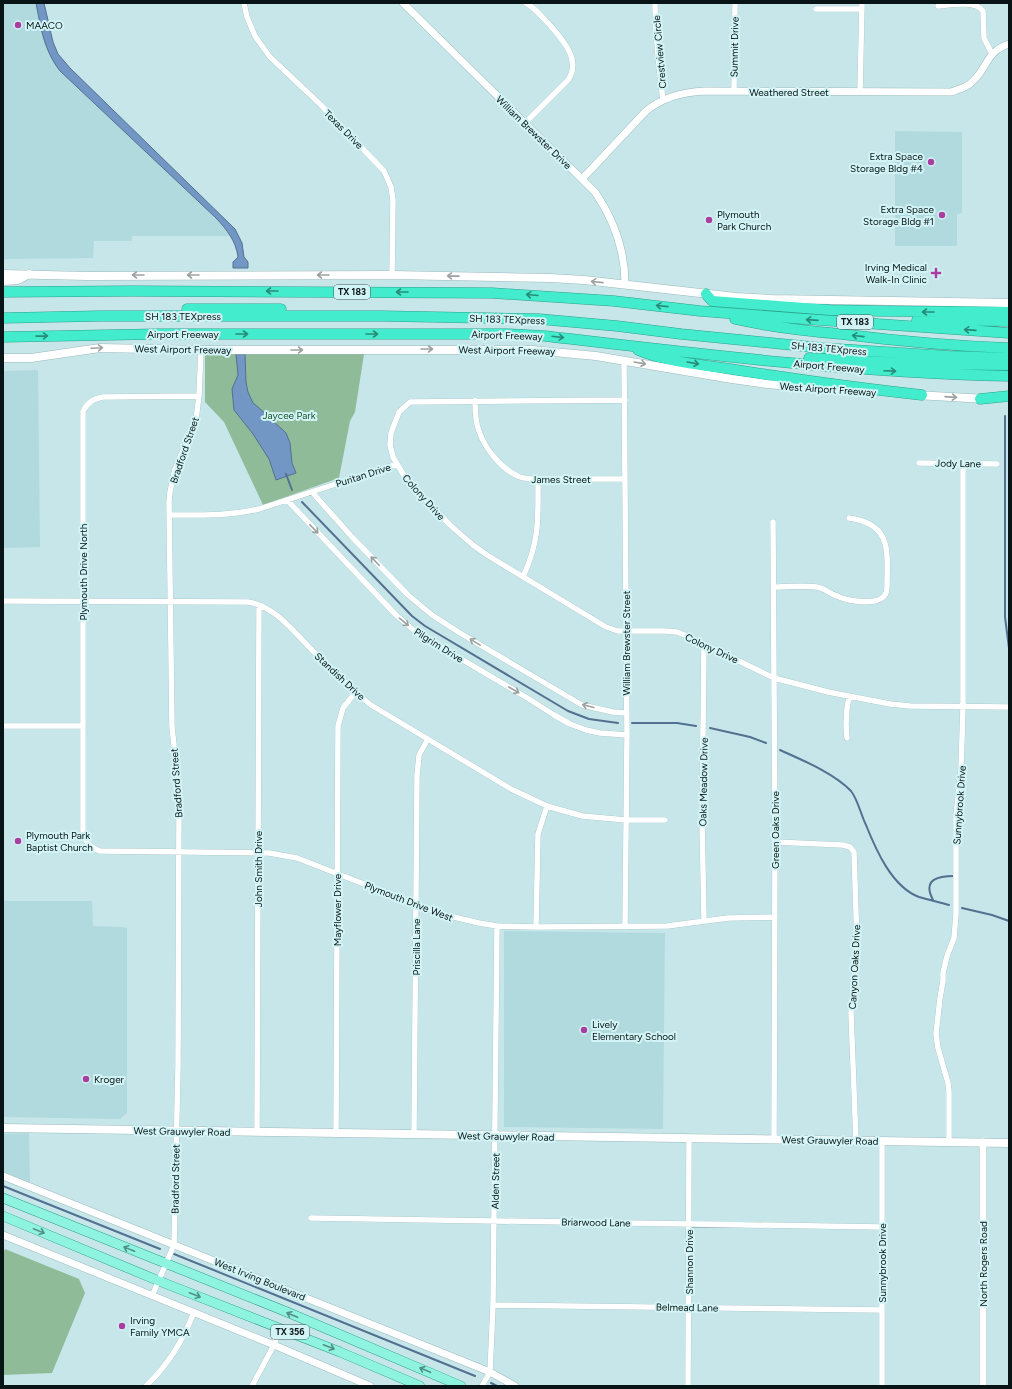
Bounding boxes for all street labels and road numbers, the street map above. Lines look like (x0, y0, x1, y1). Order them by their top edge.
street label: Crestview Circle (650, 14, 669, 89)
street label: Summit Drive (727, 16, 742, 77)
street label: Weathered Street (749, 86, 829, 99)
street label: William Brewster Drive (493, 93, 575, 172)
street label: Texas Drive (321, 107, 366, 152)
road number: TX 183 (334, 285, 370, 299)
street label: SH 183 TEXpress (145, 310, 221, 323)
street label: SH 183 TEXpress (469, 312, 545, 327)
road number: TX 183 (837, 315, 873, 329)
street label: Airport Freeway (147, 328, 219, 341)
street label: Airport Freeway (471, 328, 544, 343)
street label: SH 183 TEXpress (791, 339, 868, 358)
street label: West Airport Freeway (134, 342, 232, 357)
street label: West Airport Freeway (458, 343, 556, 358)
street label: Airport Freeway (793, 357, 866, 376)
street label: West Airport Freeway (779, 380, 877, 399)
street label: Bradford Street (167, 415, 202, 485)
street label: Jody Lane (935, 457, 982, 470)
street label: Puritan Drive (334, 460, 393, 490)
street label: Colony Drive (400, 472, 448, 523)
street label: James Street (531, 473, 591, 486)
street label: Plymouth Drive North (77, 523, 90, 620)
street label: William Brewster Street (620, 590, 633, 696)
street label: Pilgrim Drive (412, 625, 466, 666)
street label: Colony Drive (683, 630, 741, 667)
street label: Standish Drive (312, 650, 368, 704)
street label: Oaks Meadow Drive (696, 737, 711, 827)
street label: Bradford Street (168, 748, 185, 818)
street label: Sunnybrook Drive (950, 764, 969, 845)
street label: Green Oaks Drive (769, 791, 782, 869)
street label: John Smith Drive (252, 830, 265, 907)
street label: Mayflower Drive (331, 873, 344, 946)
street label: Plymouth Drive West (363, 879, 455, 924)
street label: Priscilla Lane (410, 918, 423, 976)
street label: Canyon Oaks Drive (846, 924, 863, 1010)
street label: West Grauwyler Road (133, 1124, 231, 1139)
street label: West Grauwyler Road (457, 1129, 555, 1144)
street label: West Grauwyler Road (781, 1133, 879, 1148)
street label: Bradford Street (168, 1144, 183, 1214)
street label: Alden Street (489, 1153, 502, 1209)
street label: Briarwood Lane (561, 1215, 631, 1230)
street label: North Rogers Road (977, 1221, 990, 1307)
street label: Sunnybrook Drive (876, 1223, 889, 1303)
street label: Shannon Drive (683, 1229, 696, 1294)
street label: West Irving Boulevard (212, 1255, 308, 1304)
street label: Belmead Lane (656, 1300, 719, 1315)
road number: TX 356 (271, 1325, 309, 1339)

